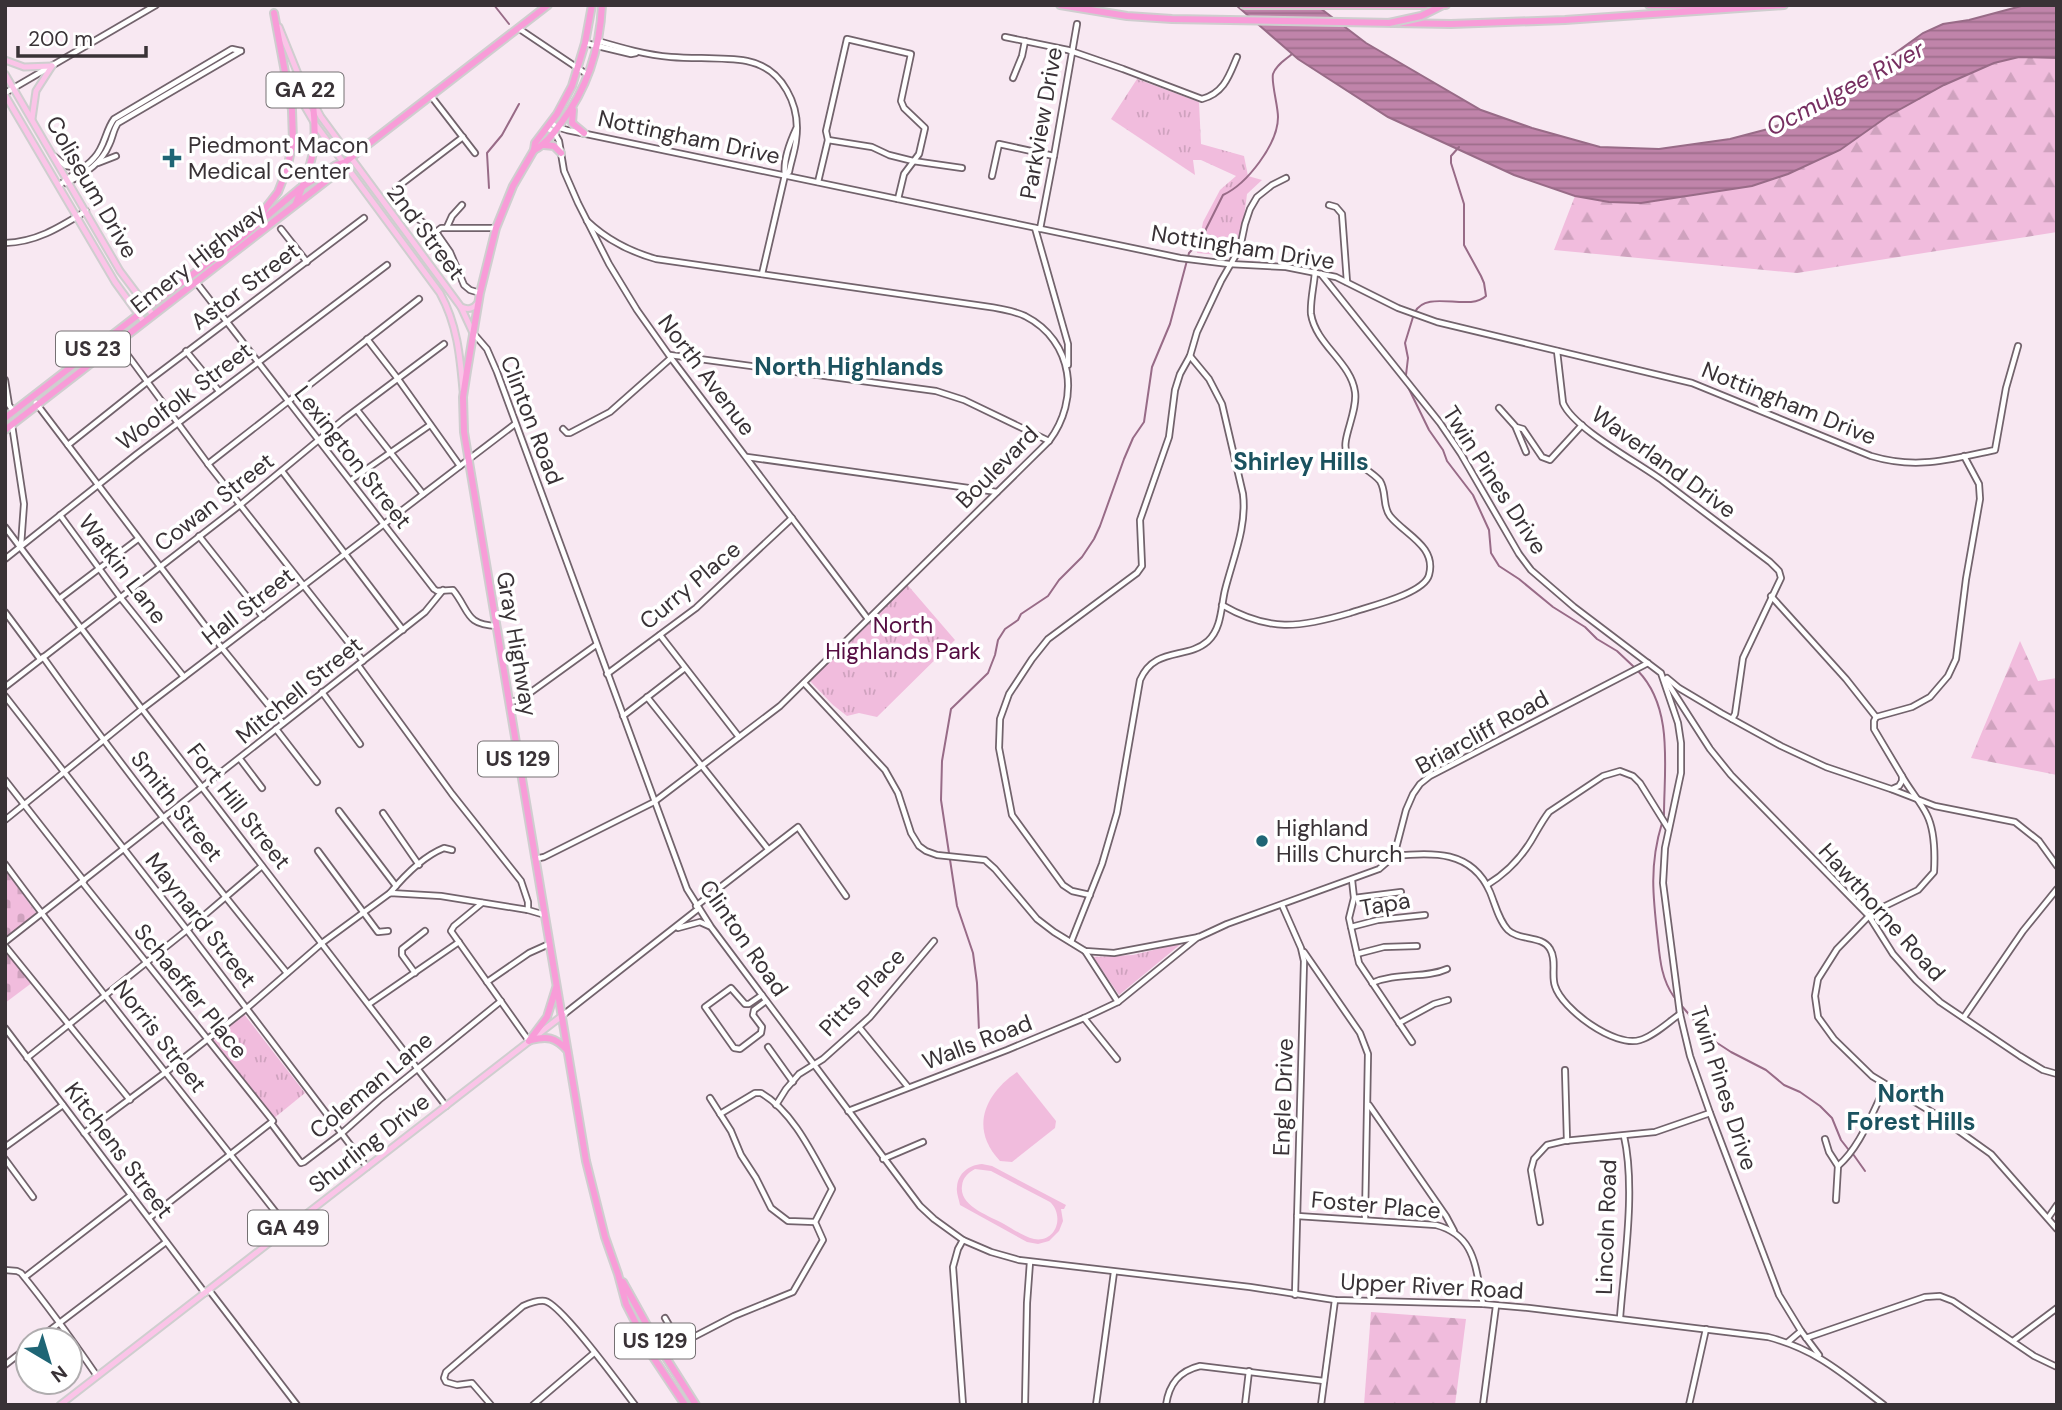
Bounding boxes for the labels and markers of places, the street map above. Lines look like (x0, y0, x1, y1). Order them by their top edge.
place label: Piedmont Macon Medical Center (188, 130, 369, 186)
marker: Piedmont Macon Medical Center (162, 148, 182, 168)
place label: Highland Hills Church (1276, 813, 1402, 869)
marker: Highland Hills Church (1254, 833, 1270, 849)

